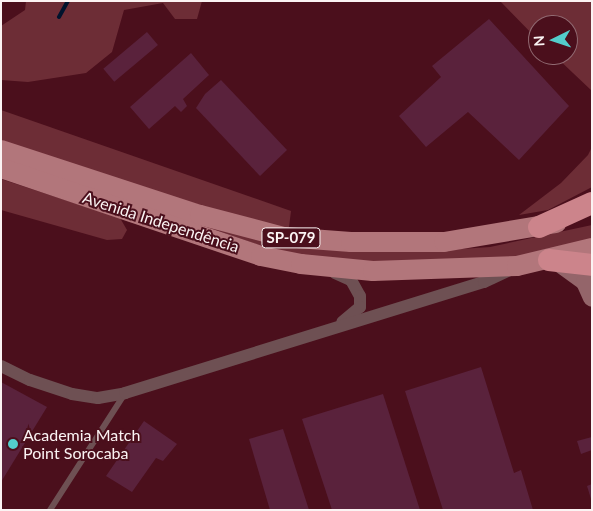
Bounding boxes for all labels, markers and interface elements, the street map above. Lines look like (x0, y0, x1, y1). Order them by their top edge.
north arrow (528, 15, 578, 65)
text: N (530, 35, 547, 47)
street label: Avenida Independência (80, 188, 242, 256)
road number: SP-079 (261, 226, 321, 250)
place label: Academia Match Point Sorocaba (23, 425, 140, 463)
marker: Academia Match Point Sorocaba (7, 438, 19, 450)

